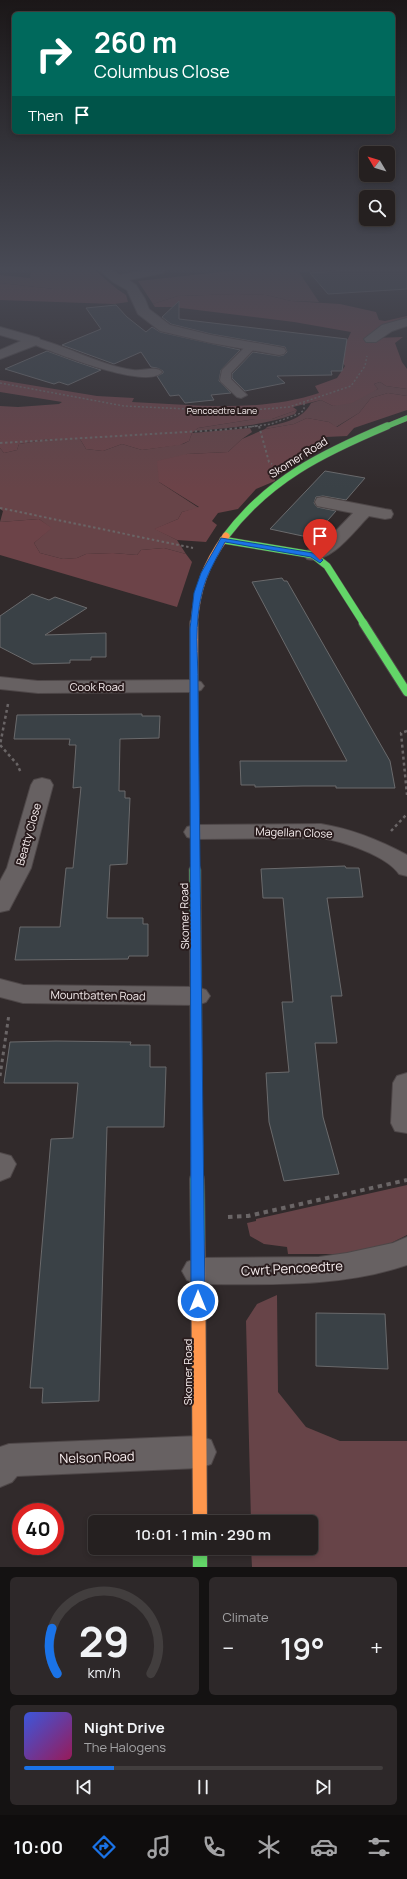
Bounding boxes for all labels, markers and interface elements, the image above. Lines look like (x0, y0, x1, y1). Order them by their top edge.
text: 260 m (94, 23, 177, 61)
icon: right (28, 28, 80, 80)
text: Columbus Close (94, 59, 230, 83)
icon: arrive (71, 104, 93, 126)
text: Then (28, 105, 63, 126)
north arrow (359, 146, 395, 182)
map controls (359, 146, 395, 226)
button: search (359, 190, 395, 226)
street label: Pencoedtre Lane (187, 404, 257, 417)
street label: Skomer Road (266, 433, 330, 481)
pin (303, 519, 337, 560)
icon: arrive (309, 525, 331, 547)
street label: Cook Road (70, 679, 124, 694)
street label: Beatty Close (12, 800, 44, 867)
street label: Magellan Close (255, 823, 333, 841)
street label: Skomer Road (176, 883, 192, 949)
street label: Mountbatten Road (50, 987, 146, 1003)
street label: Cwrt Pencoedtre (241, 1256, 344, 1280)
position arrow (177, 1280, 219, 1322)
street label: Skomer Road (180, 1339, 195, 1405)
street label: Nelson Road (59, 1447, 135, 1467)
speed limit sign: 40 (12, 1503, 64, 1555)
text: 10:01 · 1 min · 290 m (135, 1524, 271, 1545)
text: Climate (223, 1608, 269, 1626)
text: 29 (79, 1613, 130, 1669)
text: 19° (280, 1628, 325, 1669)
text: − (223, 1633, 234, 1663)
text: + (370, 1633, 383, 1663)
text: km/h (88, 1663, 121, 1682)
text: Night Drive (84, 1717, 165, 1738)
text: The Halogens (84, 1738, 166, 1756)
icon: previous (73, 1776, 95, 1798)
icon: pause (192, 1776, 214, 1798)
icon: next (312, 1776, 334, 1798)
icon: directions (90, 1833, 118, 1861)
icon: music (145, 1833, 173, 1861)
icon: phone (200, 1833, 228, 1861)
icon: climate (255, 1833, 283, 1861)
icon: car (310, 1833, 338, 1861)
icon: filters (365, 1833, 393, 1861)
text: 10:00 (14, 1835, 63, 1859)

